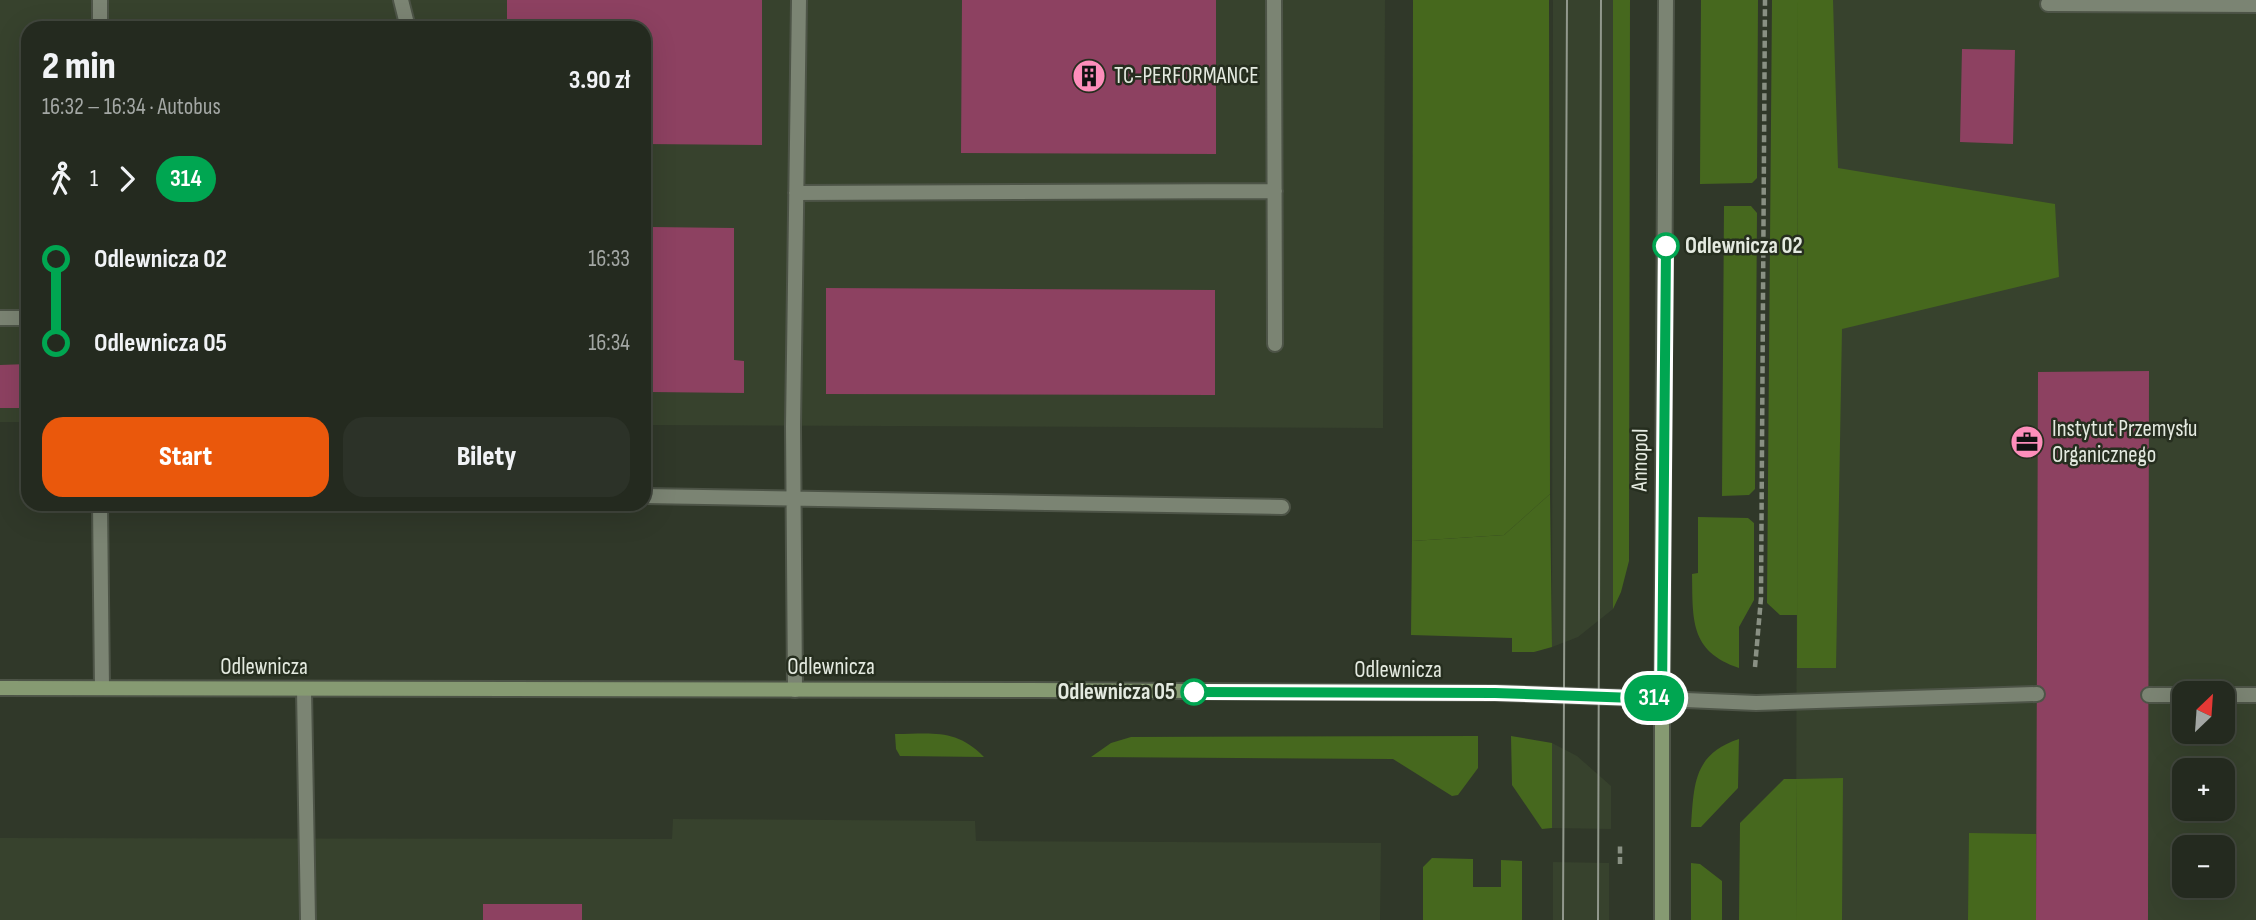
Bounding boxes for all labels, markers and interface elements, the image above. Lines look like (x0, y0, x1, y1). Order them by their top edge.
text: 2 min (42, 44, 116, 89)
building icon: TC-PERFORMANCE (1070, 57, 1108, 95)
place label: TC-PERFORMANCE (1114, 62, 1259, 90)
text: 3.90 zł (569, 65, 630, 96)
text: 16:32 – 16:34 · Autobus (42, 93, 221, 121)
icon: walk (42, 160, 80, 198)
icon: forward (108, 160, 146, 198)
text: 314 (170, 164, 202, 193)
text: 1 (90, 165, 98, 193)
place label: Odlewnicza 02 (1685, 232, 1803, 260)
marker: Odlewnicza 02 (1653, 233, 1679, 259)
text: Odlewnicza 02 (94, 244, 227, 275)
text: 16:33 (588, 245, 630, 273)
text: Odlewnicza 05 (94, 328, 227, 359)
text: 16:34 (588, 329, 630, 357)
place label: Instytut Przemysłu Organicznego (2052, 415, 2197, 469)
button: Start (42, 417, 329, 497)
button: Bilety (343, 417, 630, 497)
office icon: Instytut Przemysłu Organicznego (2008, 423, 2046, 461)
street label: Annopol (1625, 428, 1655, 493)
street label: Odlewnicza (220, 653, 308, 681)
street label: Odlewnicza (787, 653, 875, 681)
street label: Odlewnicza (1354, 656, 1442, 684)
line badge: 314 (1614, 675, 1694, 721)
place label: Odlewnicza 05 (1057, 678, 1175, 706)
marker: Odlewnicza 05 (1181, 679, 1207, 705)
north arrow (2172, 681, 2235, 744)
map controls (2172, 681, 2235, 898)
text: 314 (1638, 683, 1670, 712)
button: + (2172, 758, 2235, 821)
button: − (2172, 835, 2235, 898)

